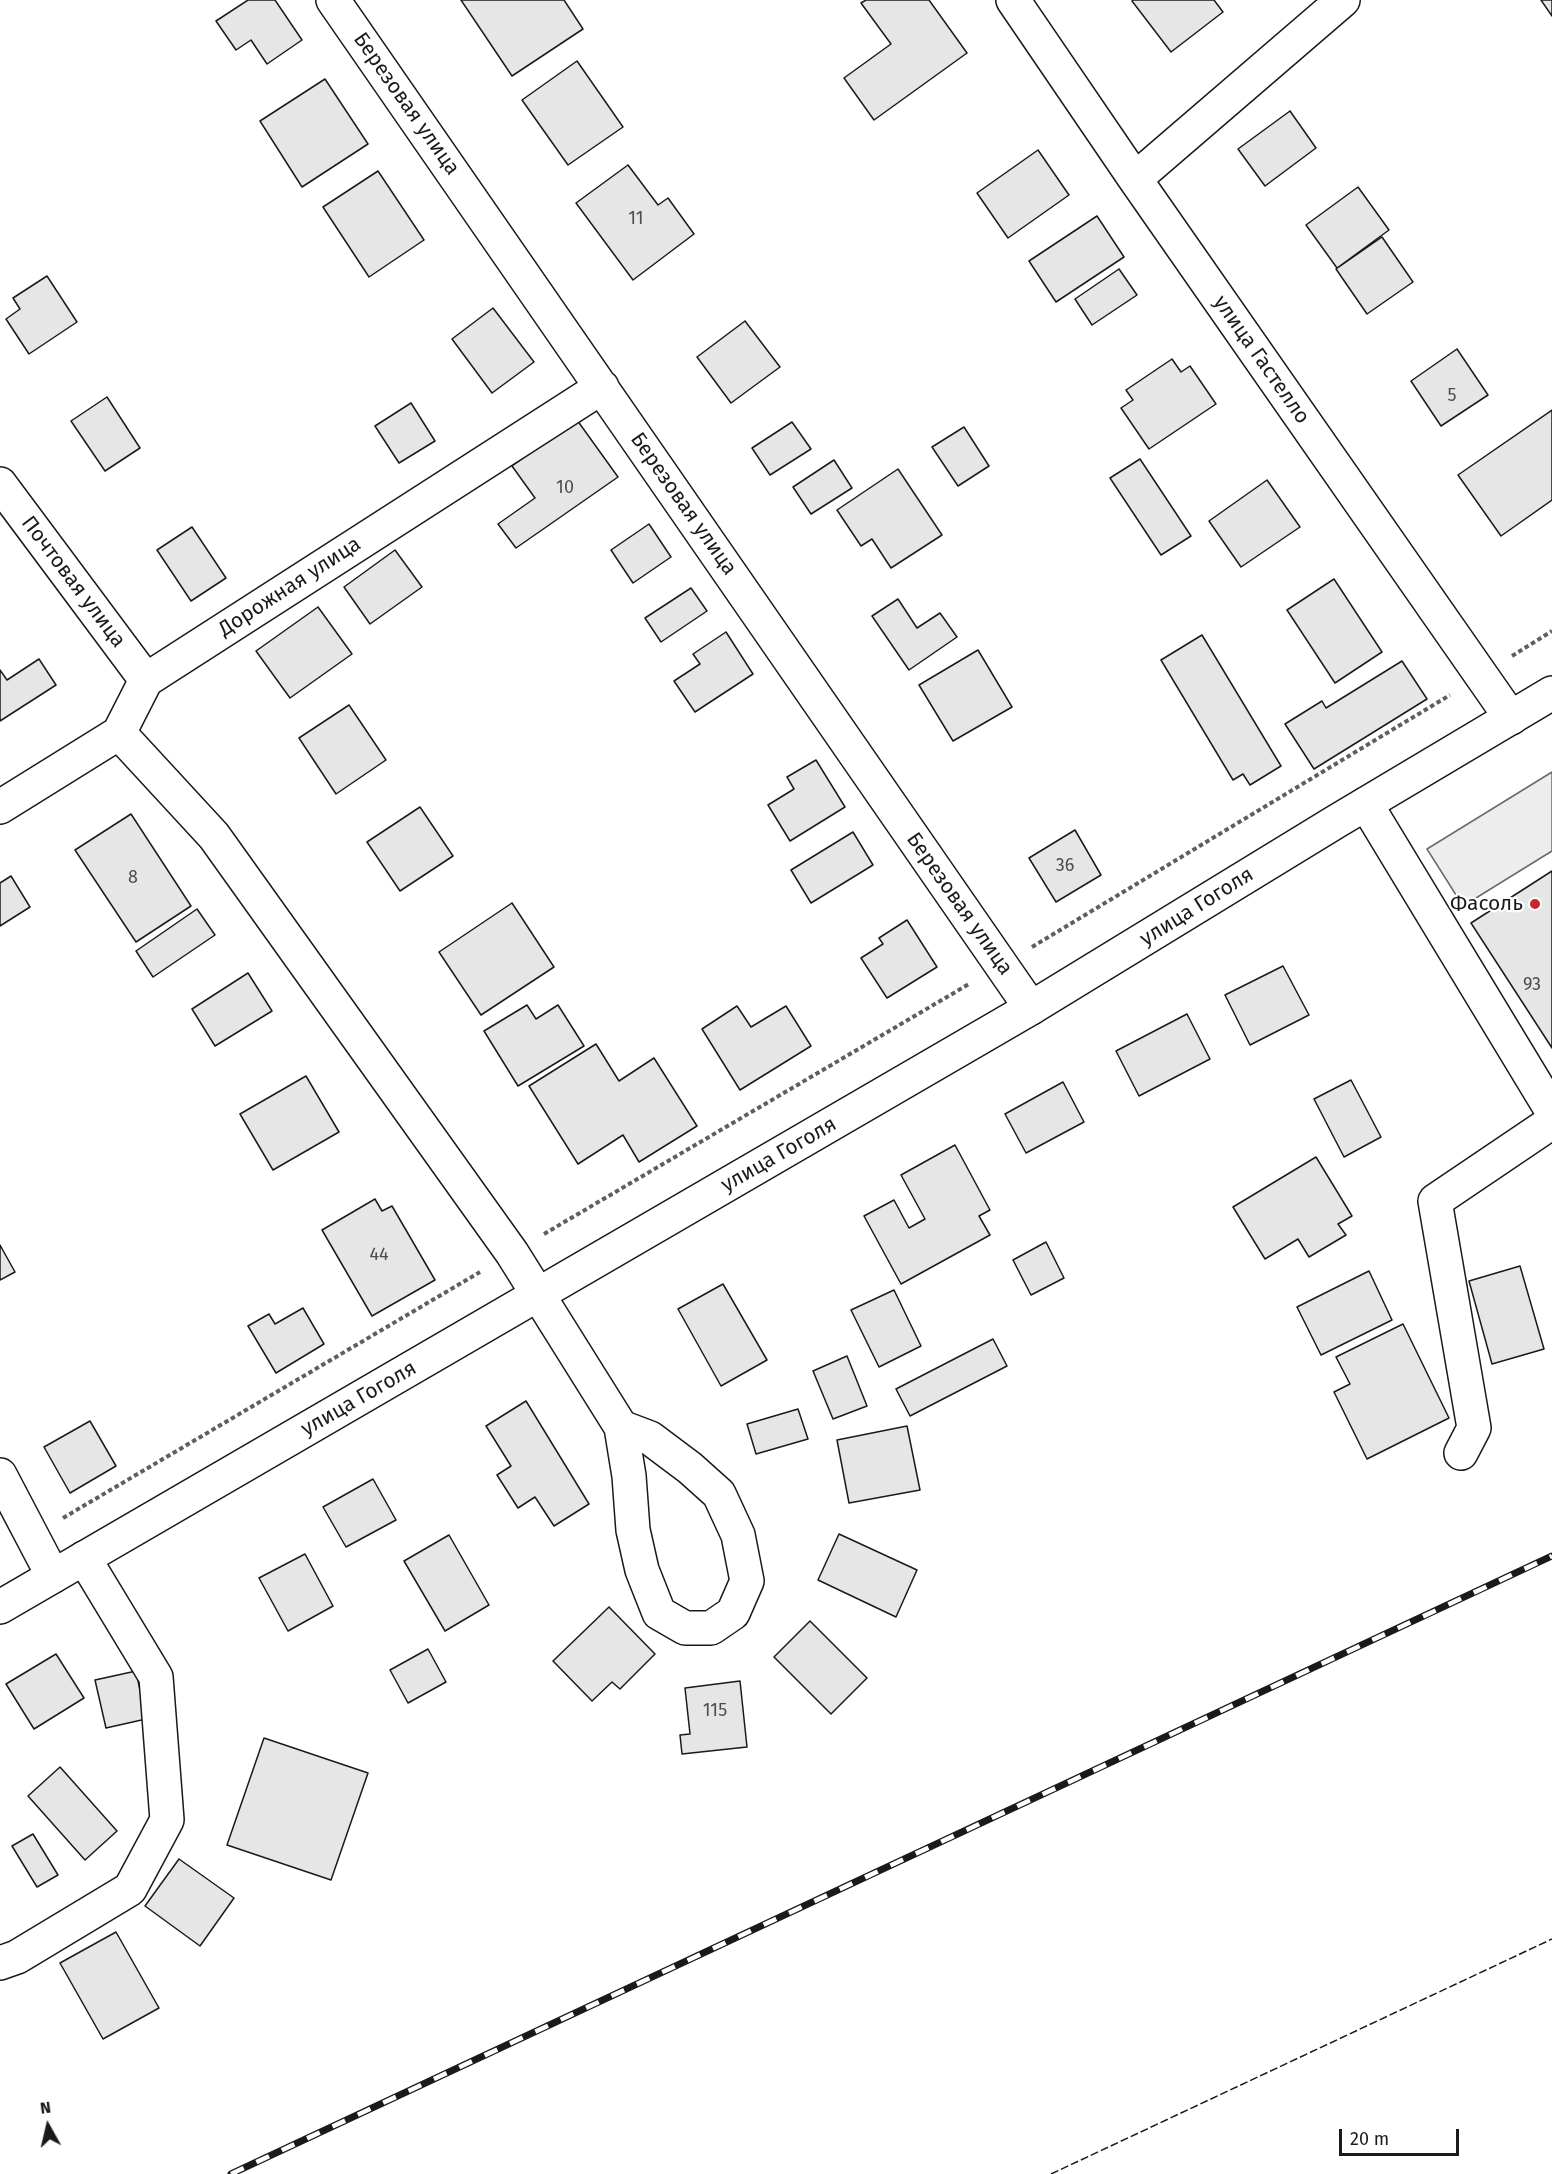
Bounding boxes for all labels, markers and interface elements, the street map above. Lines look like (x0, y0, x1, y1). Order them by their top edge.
street label: Березовая улица (347, 28, 465, 180)
house number: 11 (628, 208, 644, 230)
street label: улица Гастелло (1207, 291, 1315, 429)
house number: 5 (1447, 385, 1457, 407)
street label: Березовая улица (624, 428, 742, 580)
house number: 10 (556, 477, 574, 499)
street label: Почтовая улица (15, 511, 131, 653)
street label: Дорожная улица (214, 532, 366, 642)
street label: Березовая улица (900, 828, 1018, 980)
house number: 36 (1056, 855, 1074, 877)
street label: улица Гоголя (1136, 862, 1258, 952)
house number: 8 (128, 867, 138, 889)
place label: Фасоль (1450, 891, 1523, 917)
marker: Фасоль (1528, 897, 1542, 911)
house number: 93 (1523, 974, 1541, 996)
street label: улица Гоголя (717, 1112, 841, 1198)
house number: 44 (369, 1244, 389, 1266)
street label: улица Гоголя (297, 1356, 421, 1442)
house number: 115 (703, 1700, 727, 1722)
north arrow (18, 2096, 78, 2156)
text: N (39, 2098, 52, 2118)
scale bar (1342, 2117, 1462, 2155)
text: 20 m (1350, 2128, 1389, 2150)

